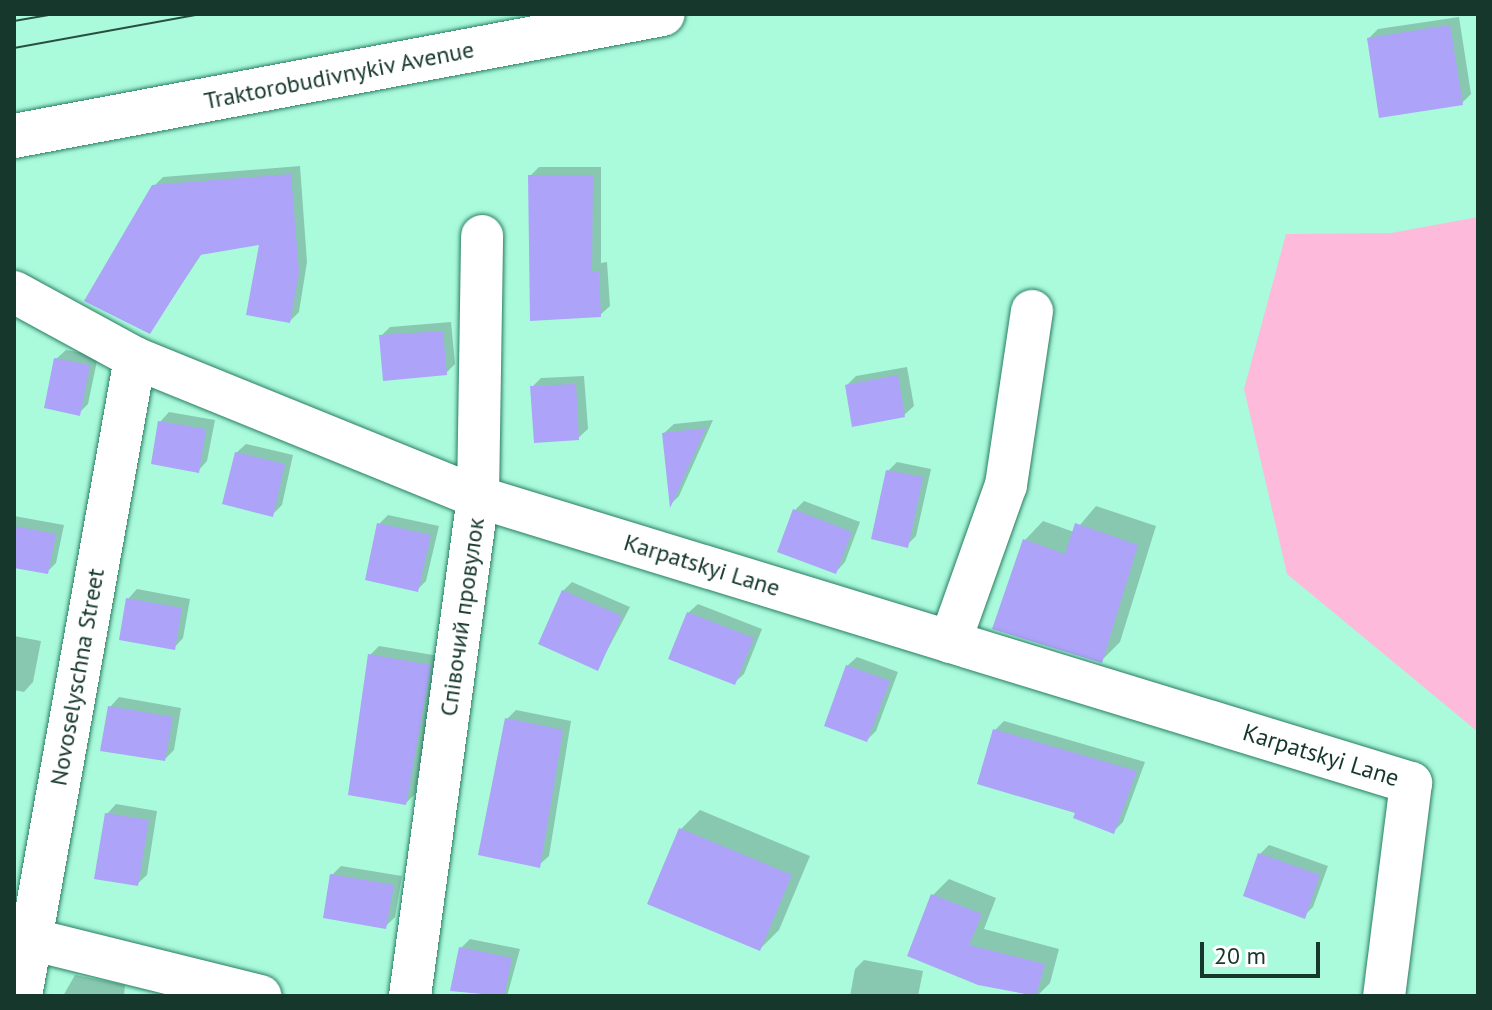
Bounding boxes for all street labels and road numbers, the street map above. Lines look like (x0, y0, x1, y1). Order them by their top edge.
street label: Traktorobudivnykiv Avenue (201, 35, 477, 115)
street label: Співочий провулок (434, 516, 490, 718)
street label: Karpatskyi Lane (620, 528, 784, 602)
street label: Novoselyschna Street (44, 566, 110, 788)
street label: Karpatskyi Lane (1239, 718, 1403, 792)

